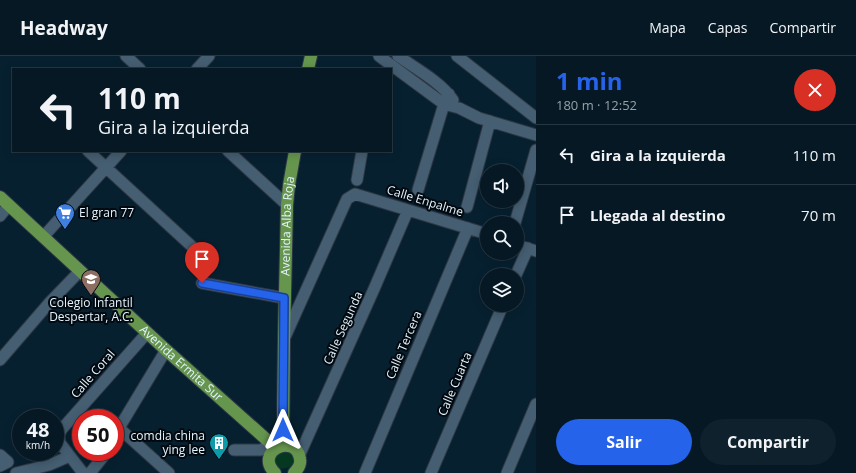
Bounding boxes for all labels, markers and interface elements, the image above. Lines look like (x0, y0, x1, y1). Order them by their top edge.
text: Headway (20, 15, 108, 41)
text: Mapa (649, 18, 686, 37)
text: Capas (708, 18, 747, 37)
text: Compartir (769, 18, 836, 37)
text: 1 min (556, 64, 623, 97)
button: close (794, 69, 836, 111)
text: 110 m (98, 79, 181, 117)
icon: left (32, 84, 84, 136)
text: 180 m · 12:52 (556, 96, 637, 114)
text: Gira a la izquierda (98, 115, 250, 139)
icon: left (556, 144, 578, 166)
text: Gira a la izquierda (590, 145, 726, 165)
text: 110 m (792, 145, 836, 165)
map controls (480, 164, 524, 312)
button: sound (480, 164, 524, 208)
street label: Avenida Alba Roja (276, 175, 298, 276)
street label: Calle Enpalme (385, 181, 466, 220)
supermarket icon: El gran 77 (54, 202, 76, 230)
place label: El gran 77 (79, 204, 134, 221)
icon: arrive (556, 204, 578, 226)
text: Llegada al destino (590, 205, 725, 225)
text: 70 m (801, 205, 836, 225)
button: search (480, 216, 524, 260)
pin (185, 242, 219, 283)
icon: arrive (191, 248, 213, 270)
school or university icon: Colegio Infantil Despertar, A.C. (80, 268, 102, 296)
button: layers (480, 268, 524, 312)
street label: Calle Segunda (319, 288, 366, 367)
place label: Colegio Infantil Despertar, A.C. (49, 294, 133, 325)
street label: Calle Tercera (382, 308, 426, 381)
street label: Avenida Ermita Sur (136, 321, 227, 405)
street label: Calle Coral (67, 346, 119, 402)
street label: Calle Cuarta (434, 349, 476, 418)
speed limit sign: 50 (72, 409, 124, 461)
position arrow (262, 409, 304, 451)
text: 48 (27, 416, 49, 443)
button: Salir (556, 419, 692, 465)
button: Compartir (700, 419, 836, 465)
place label: comdia china ying lee (131, 427, 205, 458)
building icon: comdia china ying lee (208, 432, 230, 460)
text: km/h (26, 438, 50, 452)

